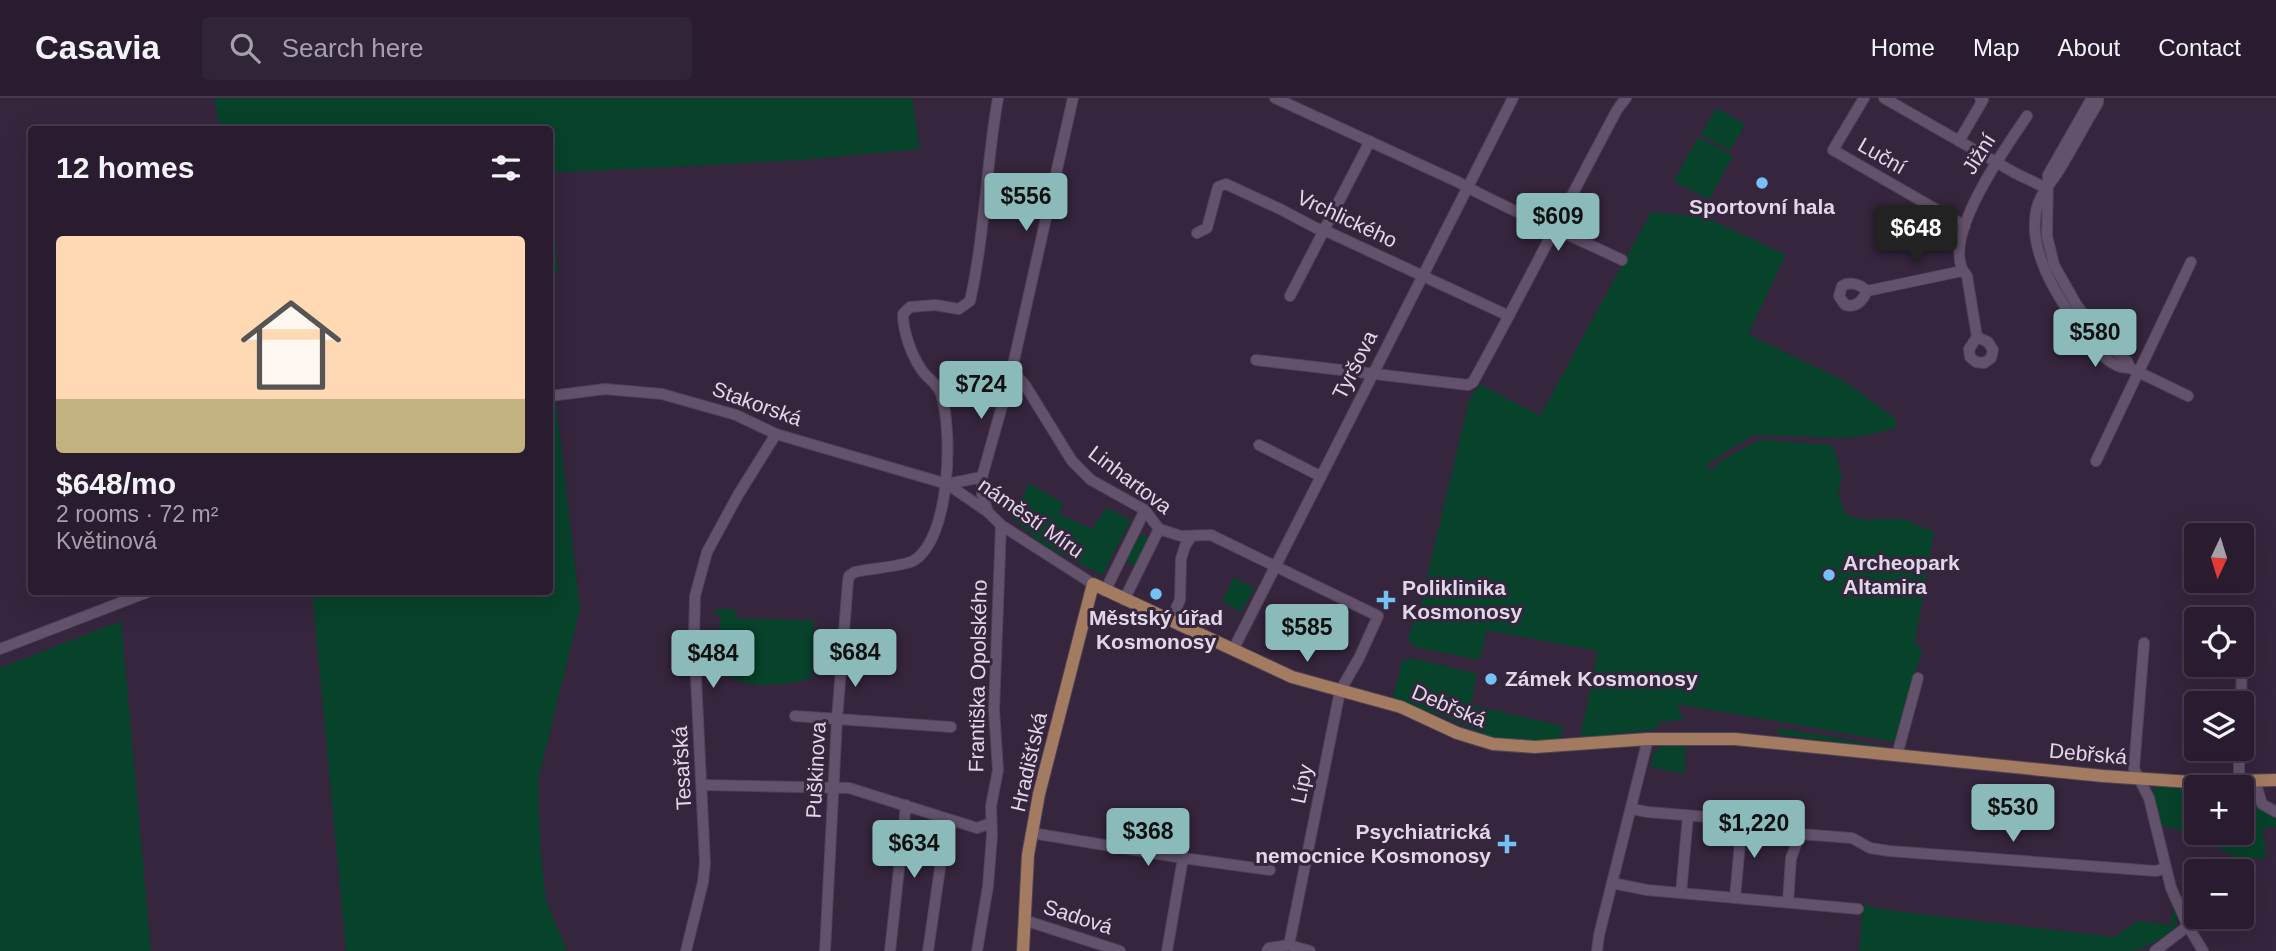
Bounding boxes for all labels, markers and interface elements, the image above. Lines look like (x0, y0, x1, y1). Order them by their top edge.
search box (202, 17, 692, 80)
text: Casavia (35, 29, 160, 66)
icon: search (226, 29, 264, 67)
text: Search here (282, 33, 423, 63)
text: Home (1871, 34, 1935, 61)
text: Map (1973, 34, 2020, 61)
text: About (2058, 34, 2120, 61)
text: Contact (2158, 34, 2241, 61)
street label: Jižní (1957, 129, 2000, 178)
street label: Luční (1854, 133, 1910, 178)
icon: filters (487, 149, 525, 187)
text: 12 homes (56, 151, 194, 184)
pin: $556 (985, 174, 1067, 233)
marker: Sportovní hala (1754, 175, 1770, 191)
text: $556 (1000, 183, 1052, 209)
street label: Vrchlického (1294, 185, 1401, 252)
pin: $609 (1517, 194, 1599, 253)
place label: Sportovní hala (1689, 195, 1835, 218)
text: $609 (1532, 203, 1584, 229)
pin: $648 (1875, 206, 1957, 265)
text: $648 (1890, 215, 1942, 241)
icon: home (228, 282, 354, 408)
pin: $580 (2054, 310, 2136, 369)
text: $580 (2069, 319, 2121, 345)
street label: Tyršova (1328, 327, 1382, 403)
pin: $724 (940, 362, 1022, 421)
text: $724 (955, 371, 1007, 397)
street label: Stakorská (709, 377, 805, 430)
street label: Linhartova (1084, 441, 1177, 518)
text: $648/mo (56, 467, 176, 500)
street label: náměstí Míru (974, 473, 1088, 562)
text: 2 rooms · 72 m² (56, 501, 218, 527)
north arrow (2184, 523, 2254, 593)
map controls (2184, 523, 2254, 929)
text: Květinová (56, 528, 157, 554)
place label: Archeopark Altamira (1843, 551, 1960, 598)
marker: Archeopark Altamira (1821, 567, 1837, 583)
place label: Poliklinika Kosmonosy (1402, 576, 1523, 623)
street label: Františka Opolského (964, 580, 991, 772)
marker: Městský úřad Kosmonosy (1148, 586, 1164, 602)
marker: Poliklinika Kosmonosy (1376, 590, 1396, 610)
pin: $585 (1266, 604, 1348, 664)
place label: Městský úřad Kosmonosy (1089, 606, 1223, 653)
button: locate (2184, 607, 2254, 677)
text: $585 (1281, 614, 1333, 640)
pin: $484 (672, 630, 754, 690)
pin: $684 (814, 630, 896, 689)
text: $684 (829, 639, 881, 665)
text: $484 (687, 640, 739, 666)
place label: Zámek Kosmonosy (1505, 667, 1698, 690)
marker: Zámek Kosmonosy (1483, 671, 1499, 687)
street label: Debřská (1409, 680, 1490, 732)
button: layers (2184, 691, 2254, 761)
street label: Hradišťská (1006, 710, 1051, 814)
street label: Puškinova (801, 721, 830, 819)
street label: Tesařská (668, 725, 695, 811)
street label: Debřská (2048, 739, 2128, 768)
street label: Lípy (1286, 762, 1317, 806)
button: + (2184, 775, 2254, 845)
pin: $530 (1972, 784, 2054, 844)
text: $530 (1987, 794, 2039, 820)
pin: $1,220 (1697, 800, 1811, 860)
pin: $368 (1107, 808, 1189, 868)
text: $1,220 (1719, 810, 1789, 836)
text: $368 (1122, 818, 1174, 844)
pin: $634 (873, 820, 955, 880)
place label: Psychiatrická nemocnice Kosmonosy (1255, 820, 1491, 867)
text: $634 (888, 830, 940, 856)
marker: Psychiatrická nemocnice Kosmonosy (1497, 834, 1517, 854)
button: − (2184, 859, 2254, 929)
street label: Sadová (1041, 895, 1116, 939)

